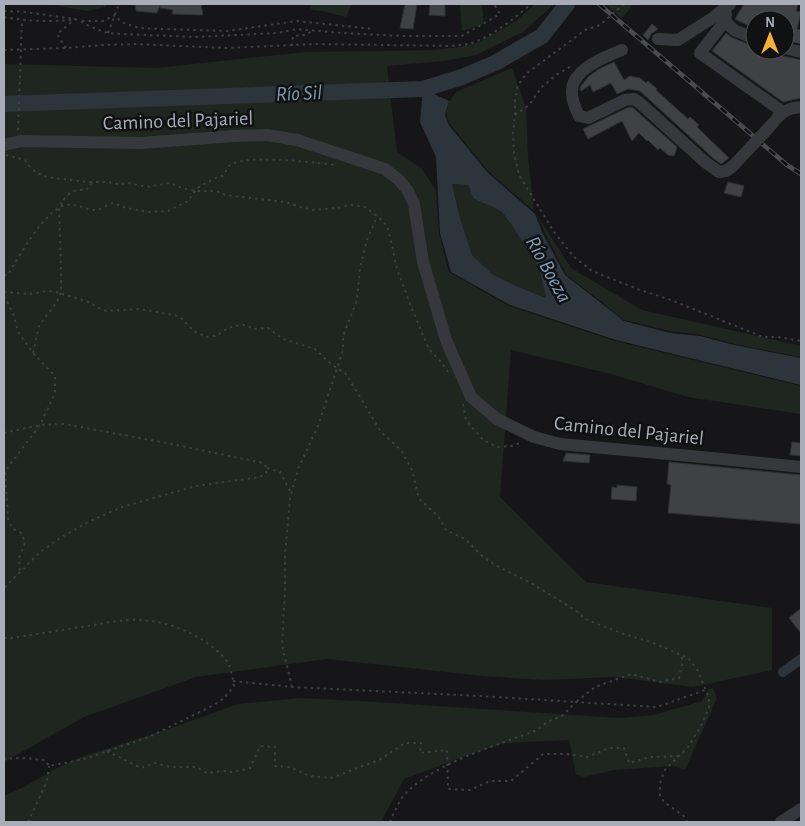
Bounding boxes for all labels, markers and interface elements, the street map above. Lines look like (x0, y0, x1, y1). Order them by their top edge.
north arrow (745, 10, 795, 60)
text: N (765, 16, 775, 30)
water label: Río Sil (275, 82, 323, 105)
street label: Camino del Pajariel (102, 108, 254, 134)
water label: Río Boeza (522, 233, 575, 306)
street label: Camino del Pajariel (553, 413, 705, 449)

